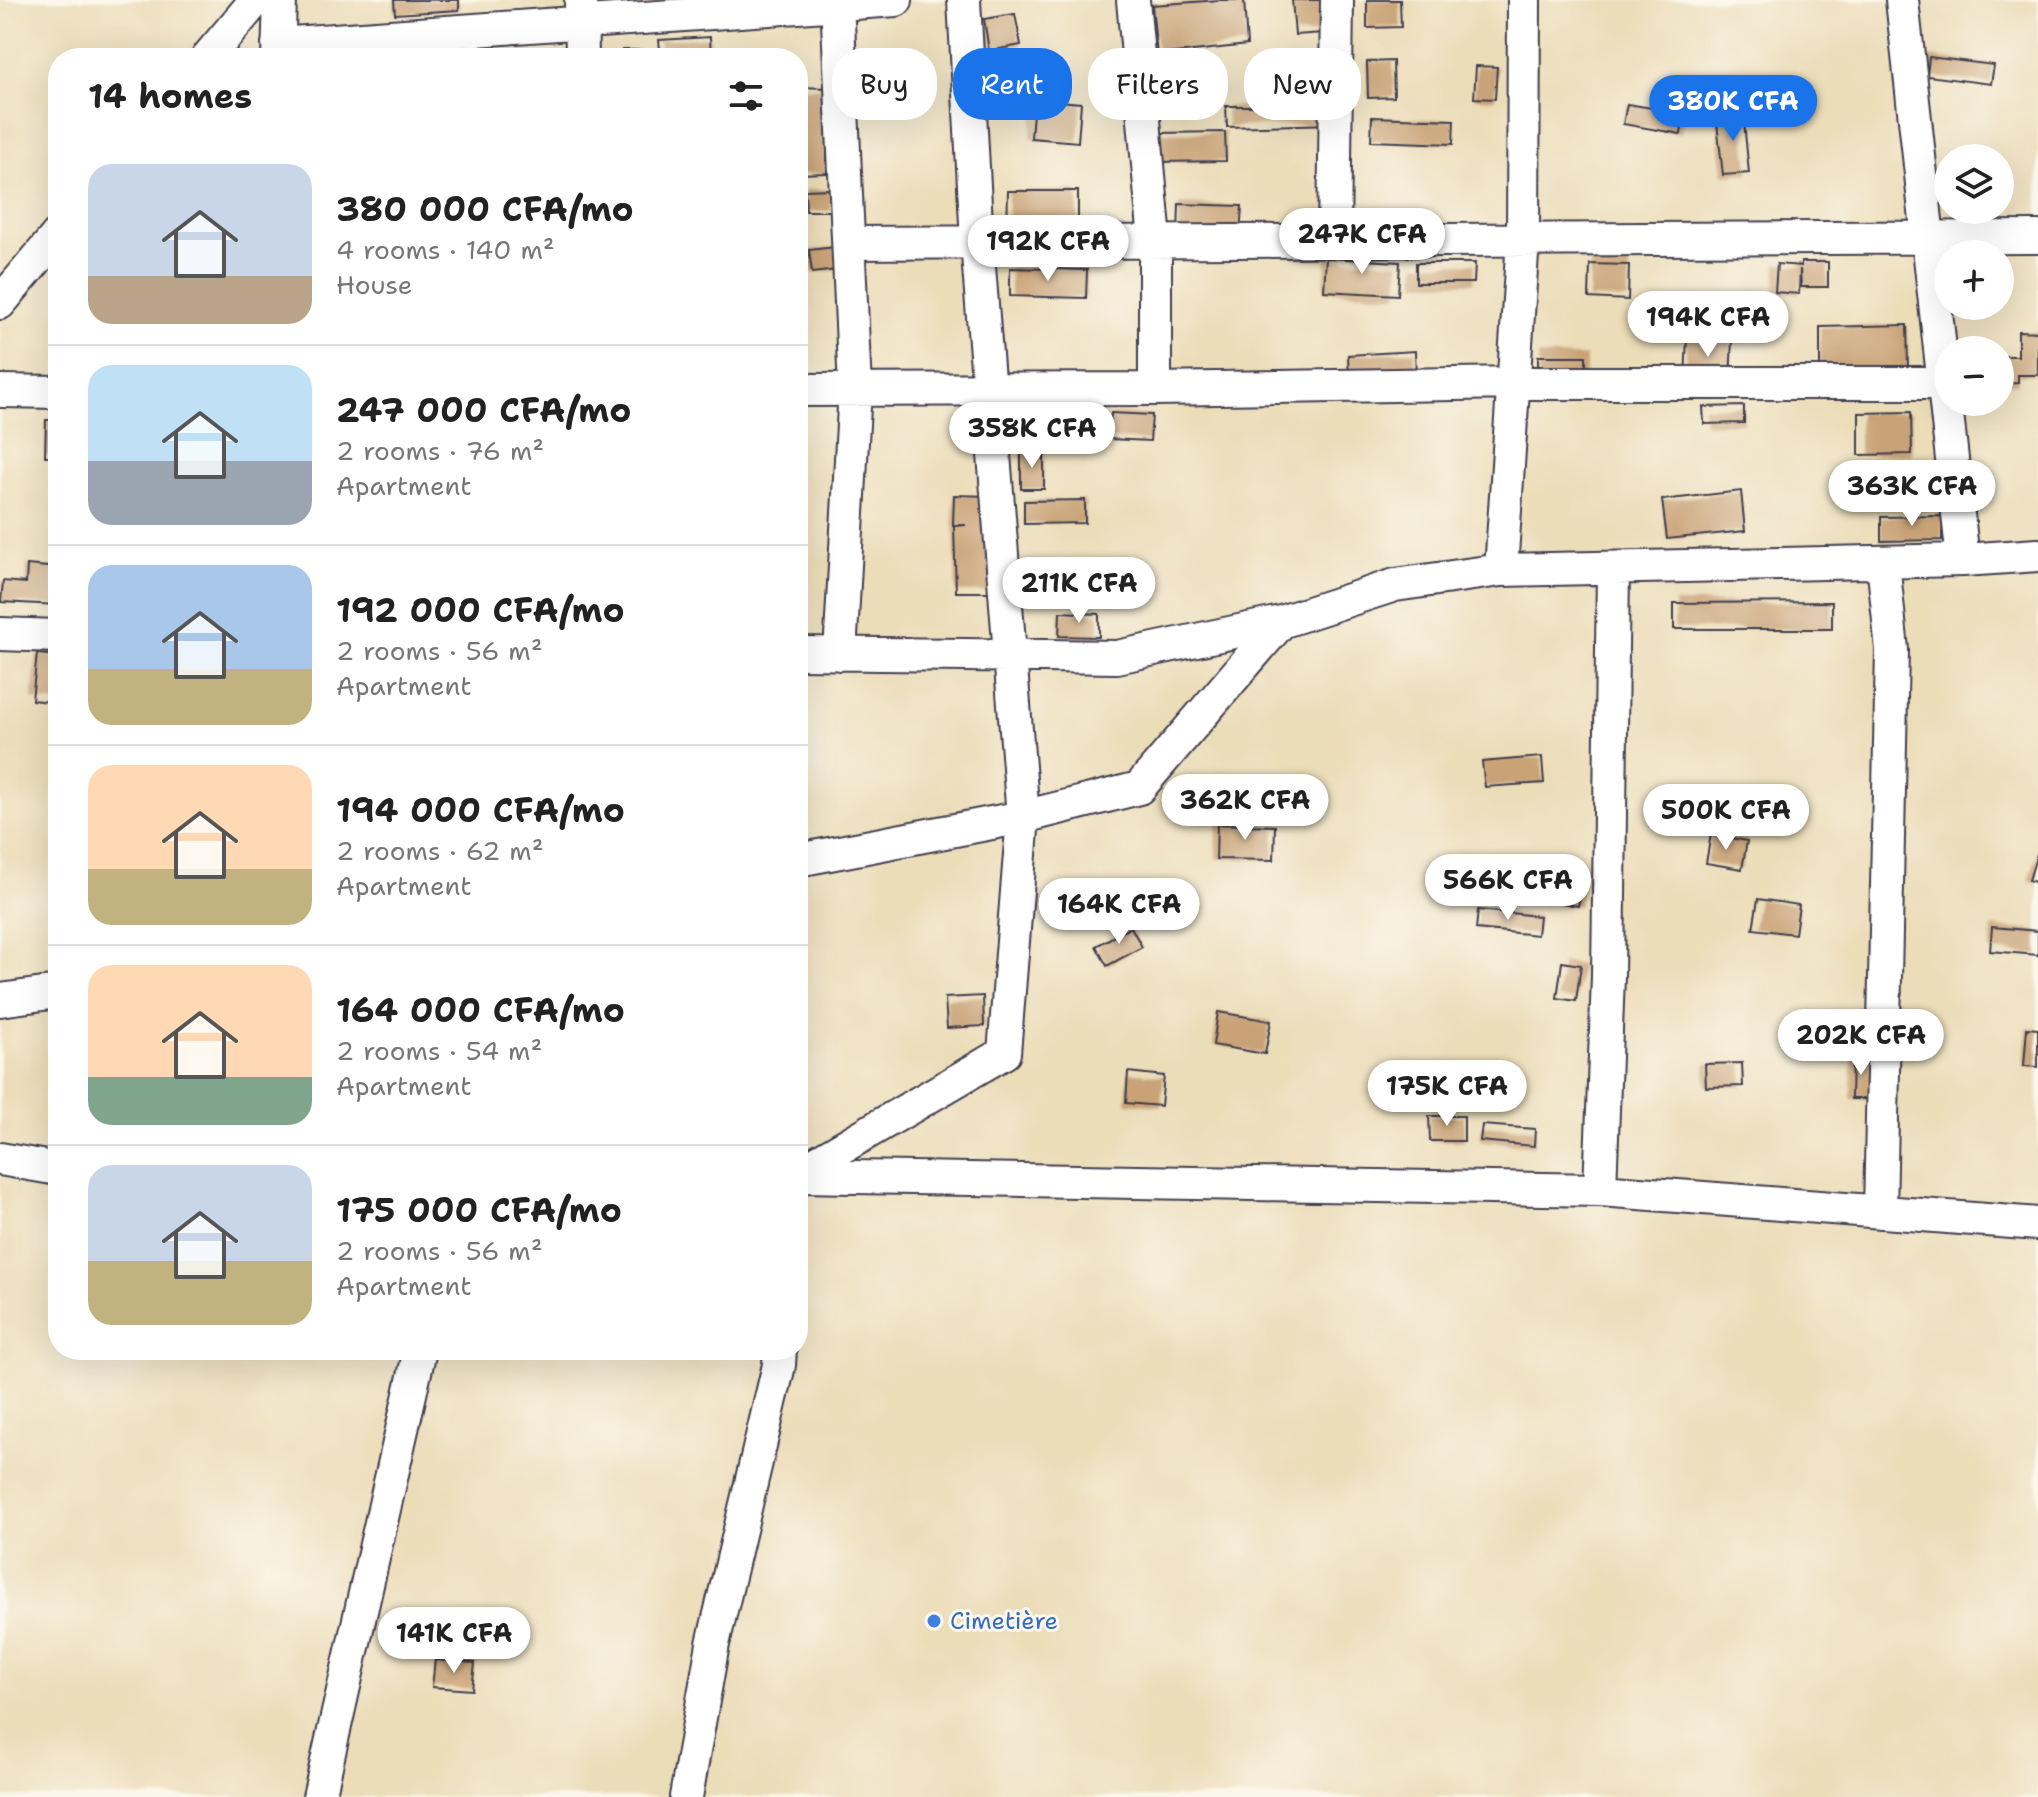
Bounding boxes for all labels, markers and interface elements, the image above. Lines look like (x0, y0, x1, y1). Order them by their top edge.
chip: Buy (832, 48, 937, 120)
chip: Rent (953, 48, 1072, 120)
chip: Filters (1088, 48, 1228, 120)
chip: New (1244, 48, 1361, 120)
text: 14 homes (88, 73, 252, 119)
icon: filters (724, 74, 768, 118)
pin: 380K CFA (1650, 75, 1816, 143)
text: 380K CFA (1667, 83, 1799, 118)
map controls (1934, 144, 2014, 416)
button: layers (1934, 144, 2014, 224)
text: 380 000 CFA/mo (336, 186, 634, 232)
icon: home (152, 196, 248, 292)
pin: 247K CFA (1279, 208, 1445, 276)
pin: 192K CFA (965, 215, 1131, 283)
text: 247K CFA (1297, 216, 1427, 251)
text: 192K CFA (986, 223, 1110, 258)
text: 4 rooms · 140 m² (336, 232, 555, 267)
button: + (1934, 240, 2014, 320)
text: House (336, 267, 412, 302)
pin: 194K CFA (1625, 291, 1791, 359)
text: 194K CFA (1646, 299, 1770, 334)
button: − (1934, 336, 2014, 416)
text: 247 000 CFA/mo (336, 387, 631, 433)
icon: home (152, 397, 248, 493)
pin: 358K CFA (949, 402, 1115, 470)
text: 358K CFA (967, 410, 1097, 445)
text: 2 rooms · 76 m² (336, 433, 544, 468)
pin: 363K CFA (1829, 460, 1995, 528)
text: Apartment (336, 468, 472, 503)
text: 363K CFA (1846, 468, 1978, 503)
pin: 211K CFA (996, 557, 1162, 625)
text: 211K CFA (1020, 565, 1138, 600)
text: 192 000 CFA/mo (336, 587, 625, 633)
icon: home (152, 597, 248, 693)
text: 2 rooms · 56 m² (336, 633, 543, 668)
text: Apartment (336, 668, 472, 703)
pin: 362K CFA (1162, 774, 1328, 842)
text: 362K CFA (1180, 782, 1310, 817)
pin: 500K CFA (1643, 784, 1809, 852)
text: 194 000 CFA/mo (336, 787, 625, 833)
text: 500K CFA (1661, 792, 1791, 827)
icon: home (152, 797, 248, 893)
text: 2 rooms · 62 m² (336, 833, 544, 868)
pin: 566K CFA (1425, 854, 1591, 922)
text: 566K CFA (1443, 862, 1573, 897)
text: Apartment (336, 868, 472, 903)
pin: 164K CFA (1036, 878, 1202, 946)
text: 164K CFA (1057, 886, 1181, 921)
text: 164 000 CFA/mo (336, 987, 625, 1033)
icon: home (152, 997, 248, 1093)
pin: 202K CFA (1778, 1009, 1944, 1077)
text: 202K CFA (1796, 1017, 1926, 1052)
text: 2 rooms · 54 m² (336, 1033, 542, 1068)
pin: 175K CFA (1364, 1060, 1530, 1128)
text: Apartment (336, 1068, 472, 1103)
text: 175K CFA (1386, 1068, 1508, 1103)
text: 175 000 CFA/mo (336, 1187, 622, 1233)
icon: home (152, 1197, 248, 1293)
text: 2 rooms · 56 m² (336, 1233, 543, 1268)
text: Apartment (336, 1268, 472, 1303)
place label: Cimetière (950, 1605, 1058, 1637)
pin: 141K CFA (371, 1607, 537, 1675)
marker: Cimetière (925, 1612, 943, 1630)
text: 141K CFA (396, 1615, 512, 1650)

